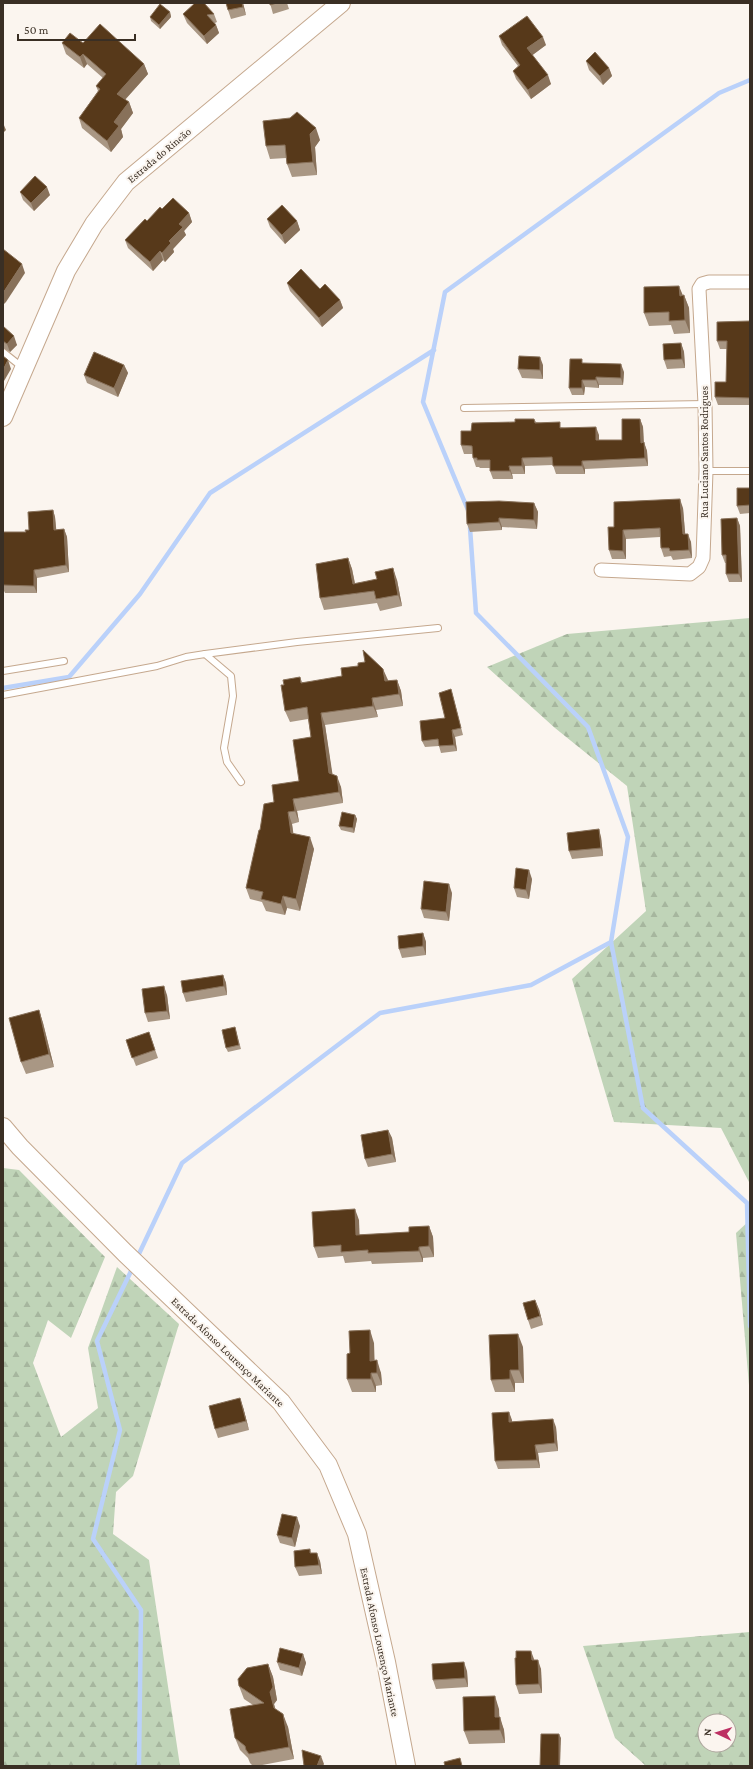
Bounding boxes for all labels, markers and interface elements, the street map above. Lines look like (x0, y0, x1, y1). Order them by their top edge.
scale bar (18, 16, 135, 42)
text: 50 m (24, 23, 49, 37)
street label: Estrada do Rincão (125, 125, 194, 185)
street label: Rua Luciano Santos Rodrigues (698, 386, 711, 518)
street label: Estrada Afonso Lourenço Mariante (168, 1295, 287, 1410)
street label: Estrada Afonso Lourenço Mariante (357, 1566, 402, 1718)
north arrow (697, 1713, 737, 1753)
text: N (701, 1728, 713, 1736)

